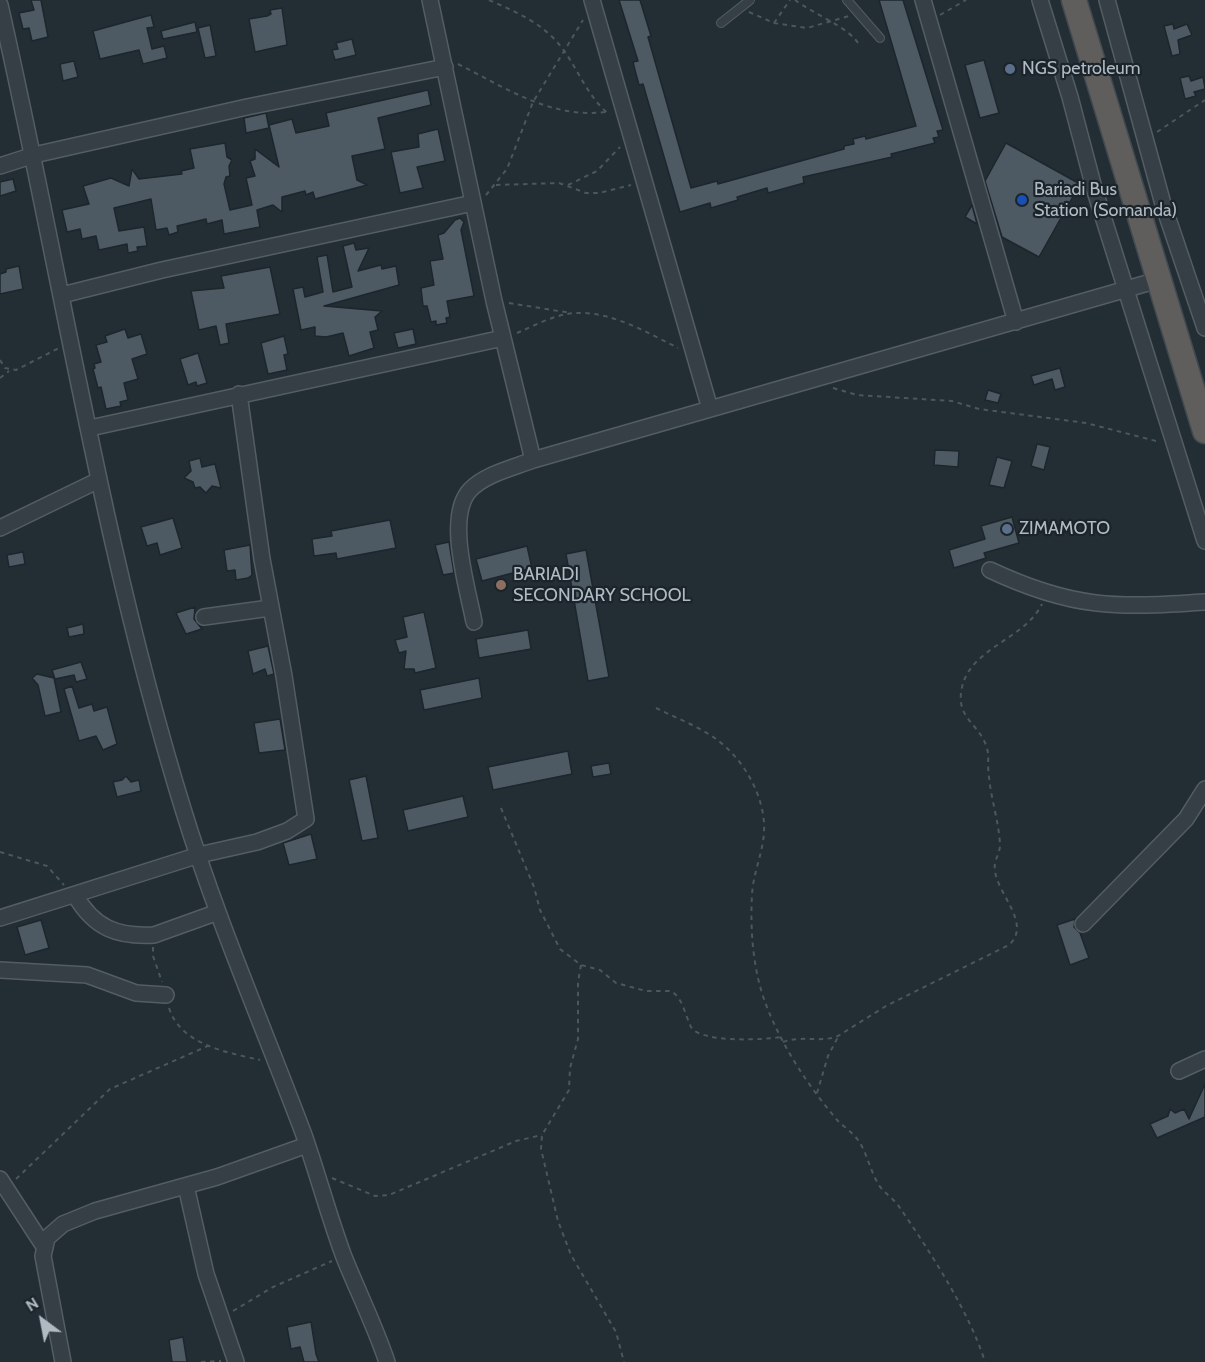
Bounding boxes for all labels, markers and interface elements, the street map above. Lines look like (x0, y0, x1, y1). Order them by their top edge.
place label: NGS petroleum (1022, 58, 1141, 80)
marker: NGS petroleum (1003, 62, 1017, 76)
place label: Bariadi Bus Station (Somanda) (1034, 179, 1177, 222)
marker: Bariadi Bus Station (Somanda) (1015, 193, 1029, 207)
place label: ZIMAMOTO (1019, 518, 1110, 540)
marker: ZIMAMOTO (1000, 522, 1014, 536)
place label: BARIADI SECONDARY SCHOOL (513, 564, 691, 606)
marker: BARIADI SECONDARY SCHOOL (494, 578, 508, 592)
north arrow (12, 1290, 72, 1350)
text: N (22, 1293, 42, 1315)

